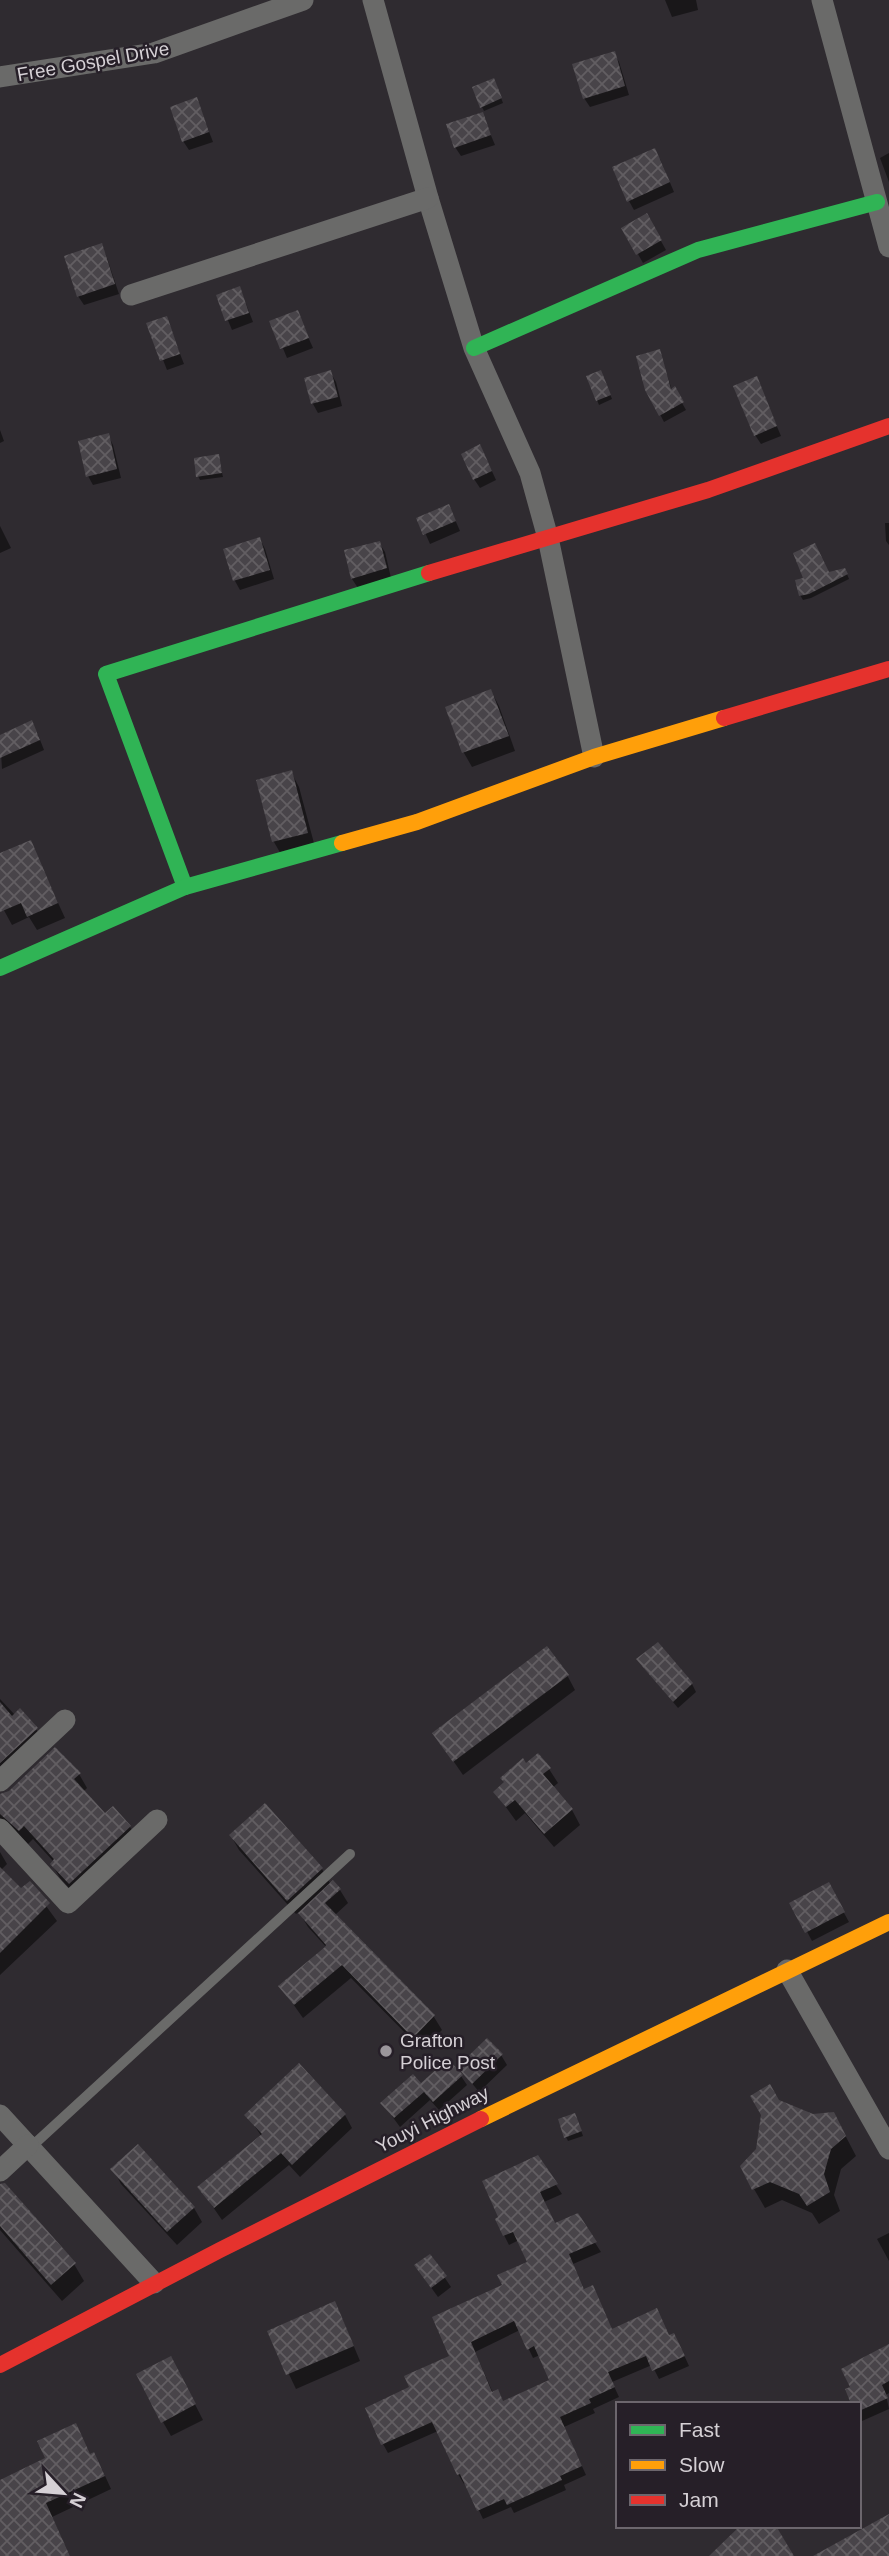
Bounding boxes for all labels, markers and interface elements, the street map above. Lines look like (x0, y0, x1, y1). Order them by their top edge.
street label: Free Gospel Drive (15, 38, 171, 85)
place label: Grafton Police Post (400, 2030, 496, 2073)
marker: Grafton Police Post (378, 2043, 394, 2059)
street label: Youyi Highway (372, 2082, 493, 2157)
legend (616, 2402, 861, 2528)
text: Fast (679, 2418, 720, 2441)
text: Slow (679, 2453, 725, 2476)
north arrow (28, 2458, 98, 2528)
text: Jam (679, 2488, 719, 2511)
text: N (65, 2489, 90, 2511)

